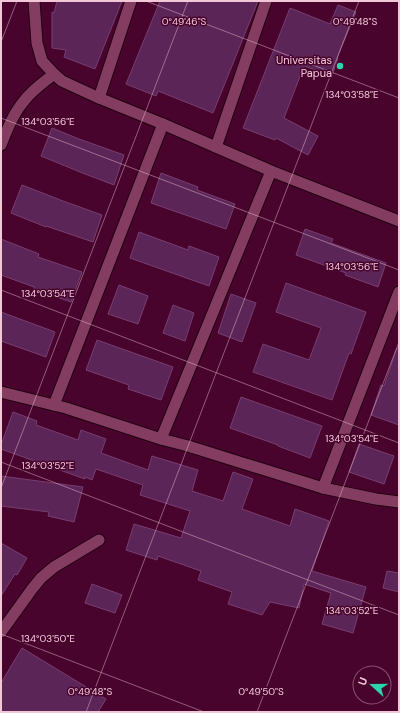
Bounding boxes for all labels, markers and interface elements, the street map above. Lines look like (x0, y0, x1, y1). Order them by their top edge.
text: 0°49'46"S (162, 15, 207, 28)
text: 0°49'48"S (333, 15, 377, 28)
place label: Universitas Papua (276, 53, 332, 80)
marker: Universitas Papua (335, 61, 345, 71)
text: 134°03'58"E (325, 88, 379, 101)
text: 134°03'56"E (21, 115, 75, 128)
text: 134°03'56"E (325, 260, 379, 273)
text: 134°03'54"E (21, 287, 75, 300)
text: 134°03'54"E (325, 432, 379, 445)
text: 134°03'52"E (22, 459, 75, 472)
text: 134°03'52"E (326, 604, 379, 617)
text: 134°03'50"E (21, 632, 75, 645)
north arrow (352, 665, 392, 705)
text: U (355, 675, 371, 687)
text: 0°49'48"S (68, 685, 112, 698)
text: 0°49'50"S (238, 685, 284, 698)

